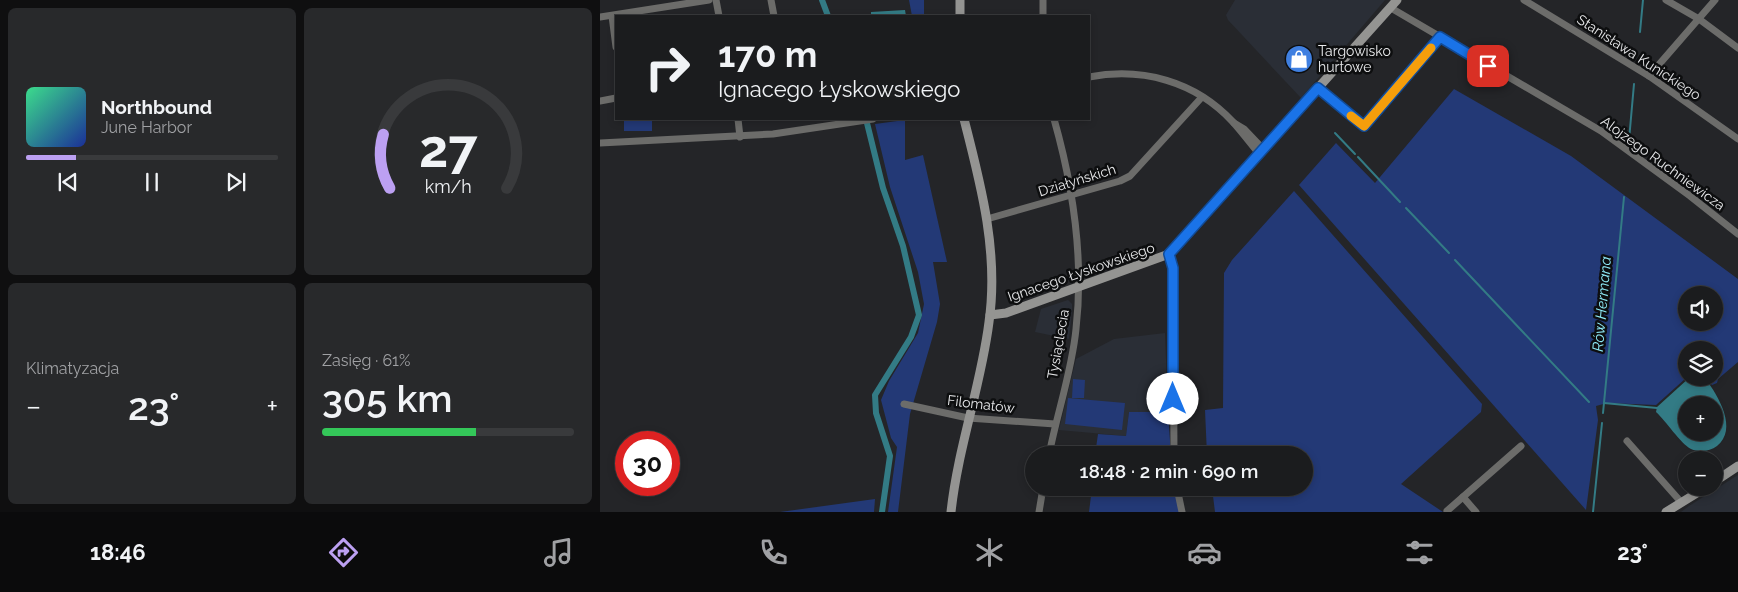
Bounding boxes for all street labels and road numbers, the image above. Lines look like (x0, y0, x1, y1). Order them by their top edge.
street label: Stanisława Kunickiego (1574, 11, 1704, 103)
street label: Alojzego Ruchniewicza (1598, 113, 1728, 213)
street label: Działyńskich (1036, 161, 1118, 199)
street label: Ignacego Łyskowskiego (1005, 239, 1157, 305)
street label: Tysiąclecia (1044, 308, 1072, 380)
street label: Filomatów (946, 392, 1016, 416)

